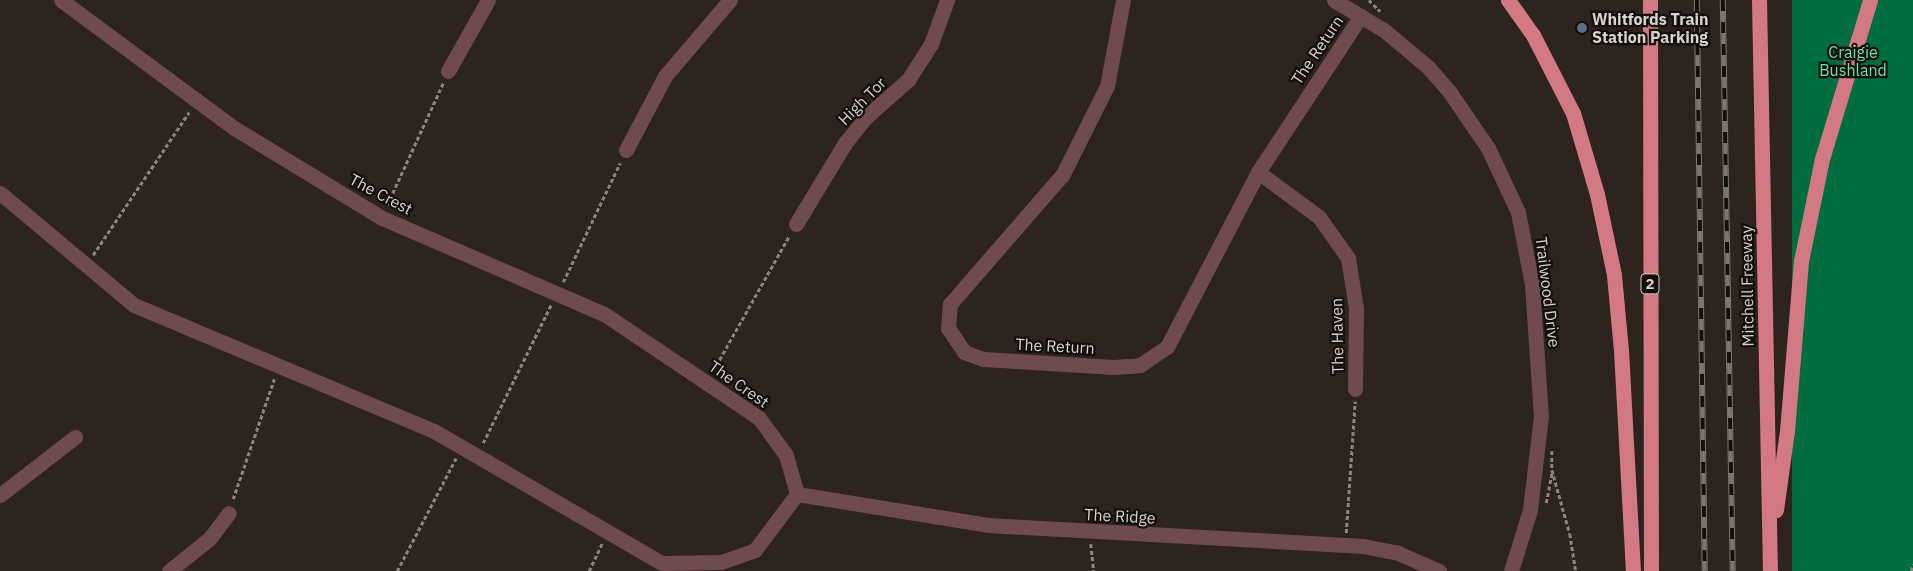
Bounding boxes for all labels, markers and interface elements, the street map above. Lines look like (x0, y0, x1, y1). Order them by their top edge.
place label: Whitfords Train Station Parking (1592, 9, 1709, 47)
street label: The Return (1287, 12, 1347, 88)
marker: Whitfords Train Station Parking (1576, 22, 1588, 34)
park label: Craigie Bushland (1819, 42, 1887, 80)
street label: High Tor (834, 73, 890, 129)
street label: The Crest (346, 169, 416, 219)
street label: Mitchell Freeway (1736, 225, 1758, 347)
street label: Trailwood Drive (1532, 236, 1564, 348)
road number: 2 (1640, 272, 1660, 296)
street label: The Haven (1327, 298, 1347, 374)
street label: The Return (1015, 334, 1095, 358)
street label: The Crest (705, 356, 773, 412)
street label: The Ridge (1084, 505, 1156, 527)

